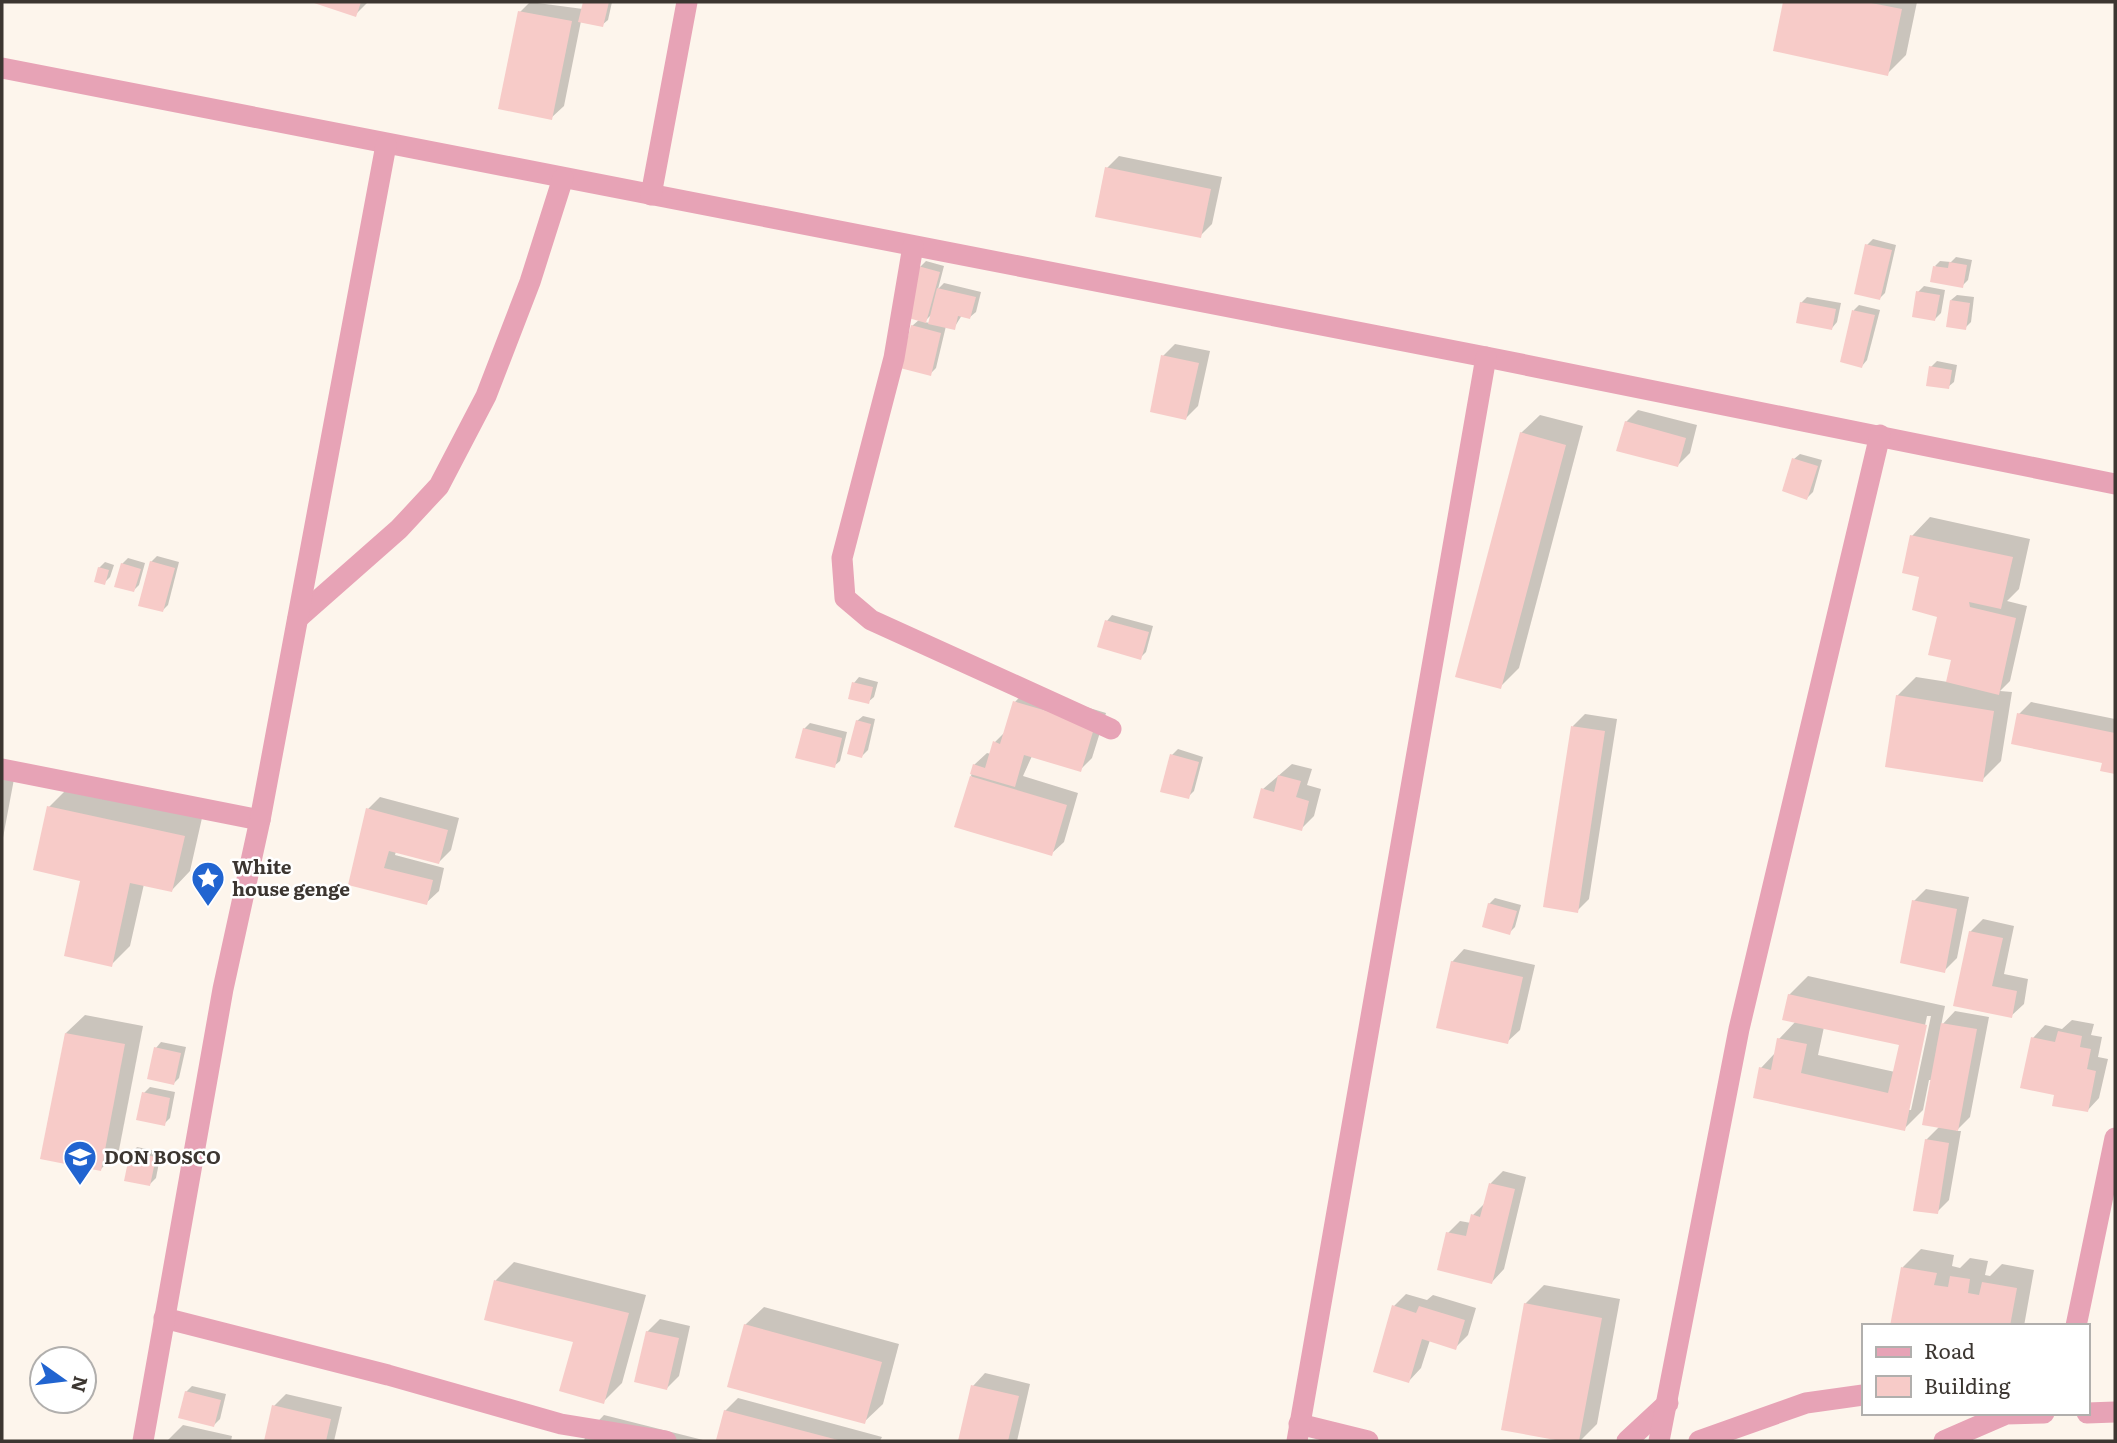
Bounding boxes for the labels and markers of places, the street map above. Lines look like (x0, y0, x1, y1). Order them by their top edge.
place label: White house genge (232, 852, 350, 902)
place icon: White house genge (189, 859, 227, 908)
school or university icon: DON BOSCO (61, 1138, 99, 1187)
place label: DON BOSCO (104, 1142, 221, 1170)

